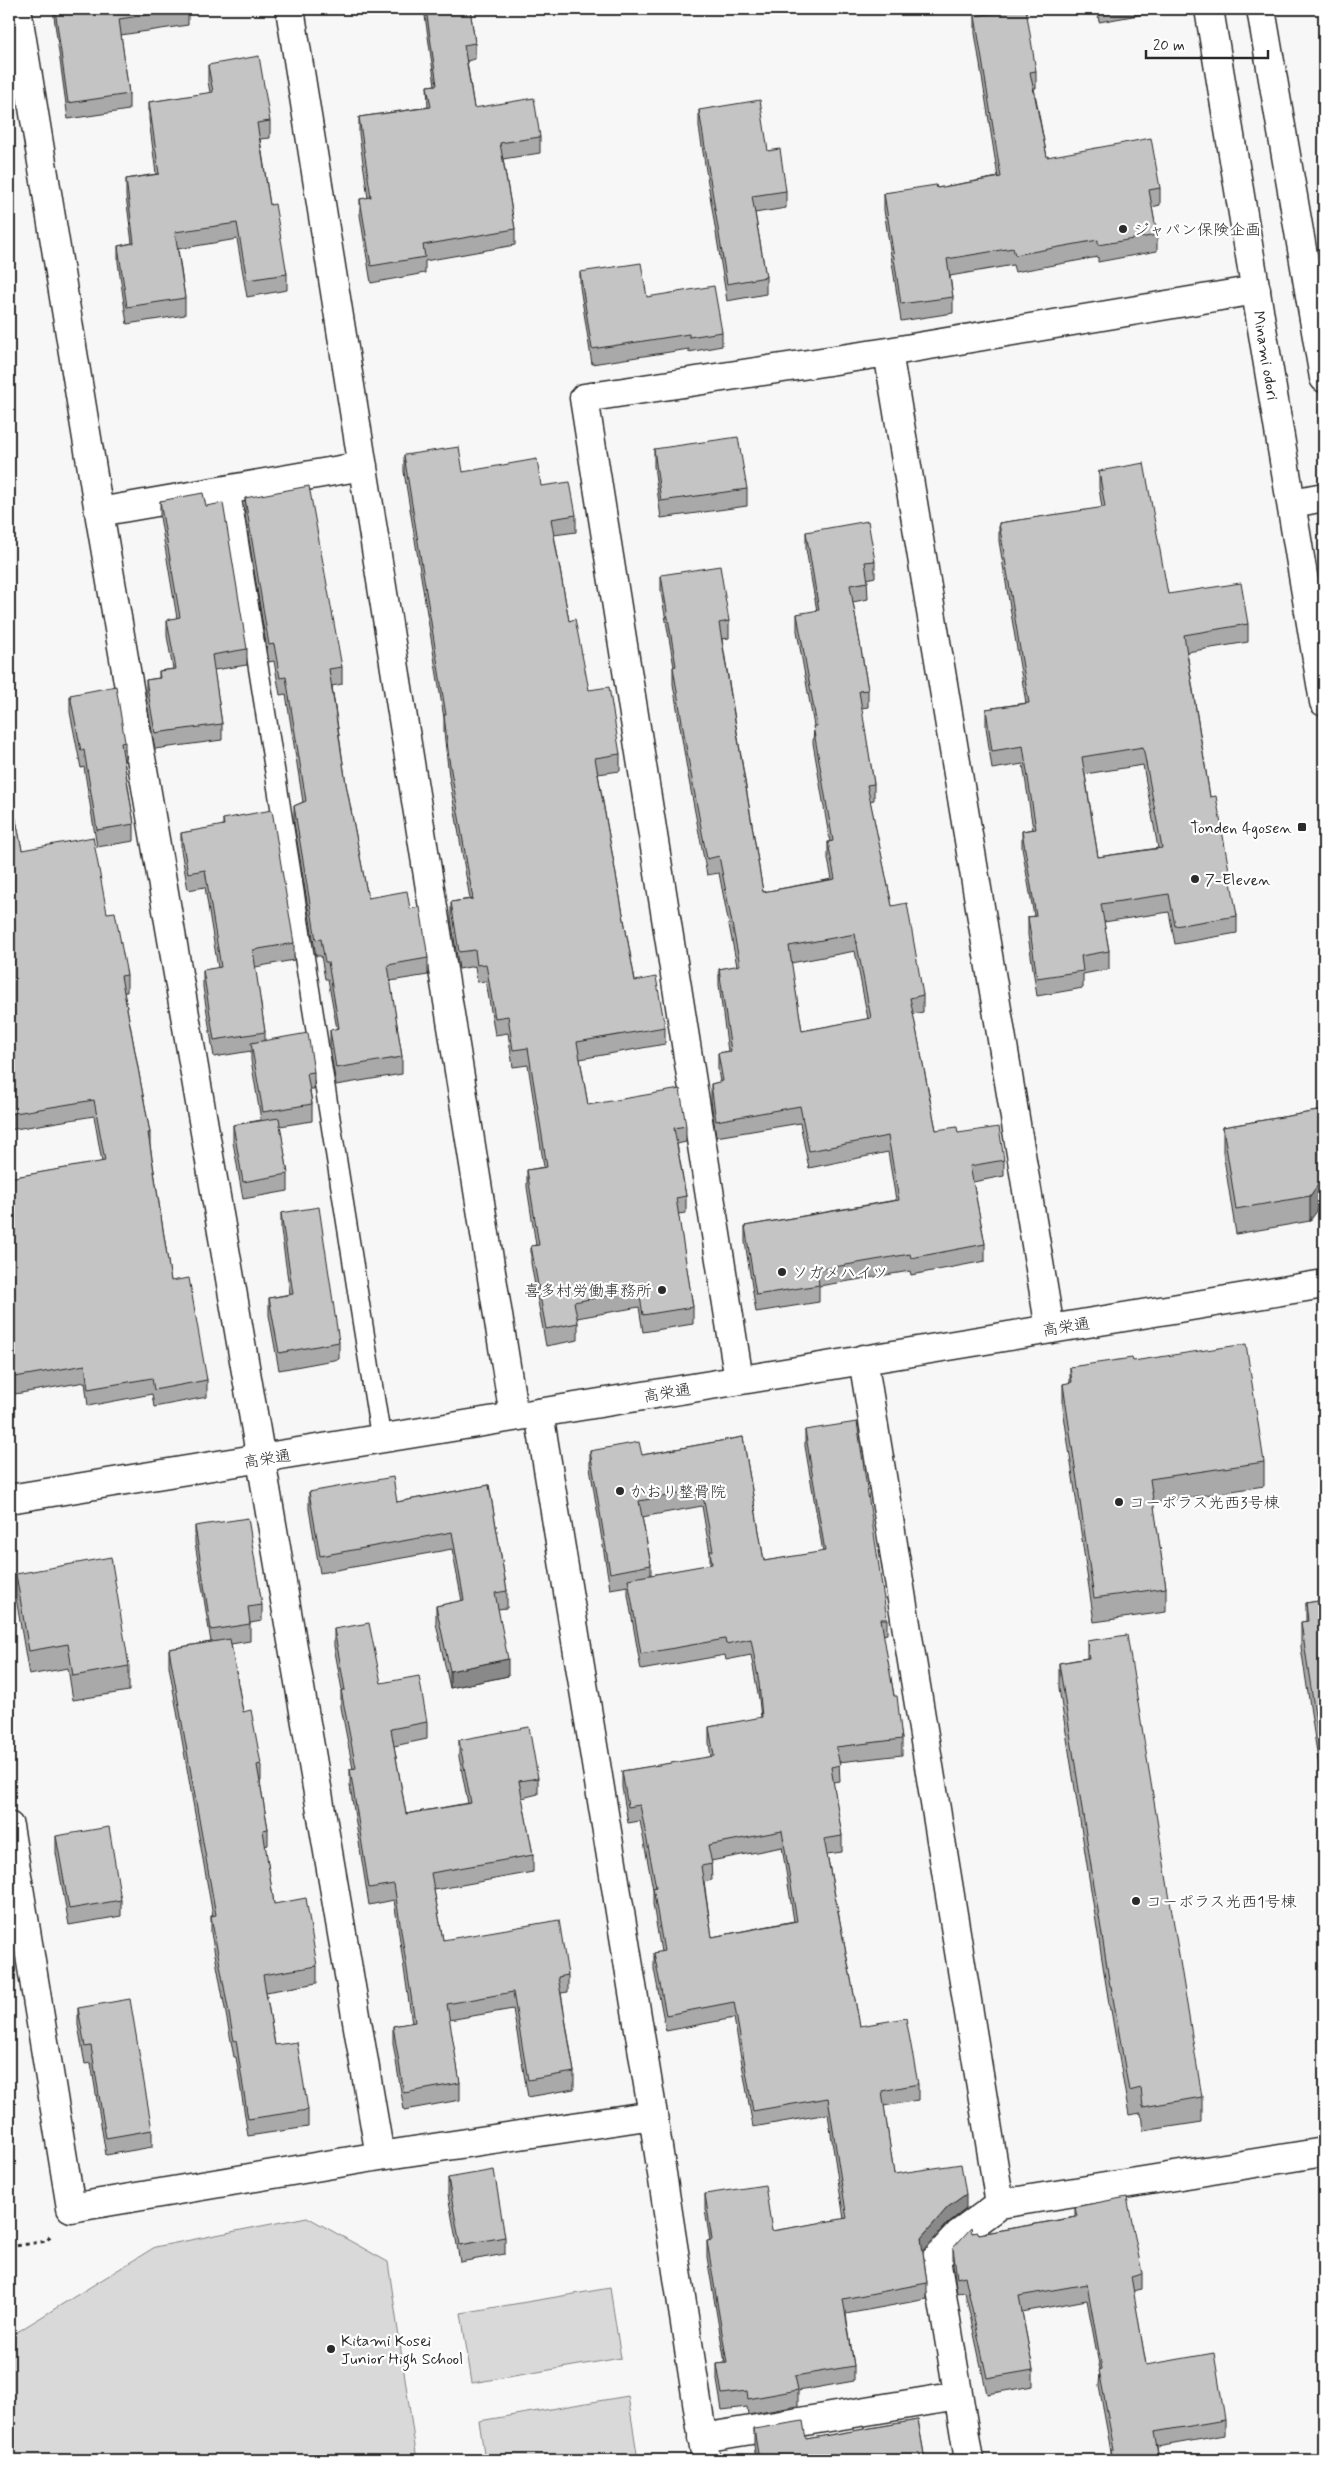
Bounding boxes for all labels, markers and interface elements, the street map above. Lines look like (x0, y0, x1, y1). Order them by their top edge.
scale bar (1146, 28, 1268, 60)
text: 20 m (1153, 36, 1185, 56)
place label: ジャパン保険企画 (1133, 220, 1261, 241)
marker: ジャパン保険企画 (1117, 223, 1129, 235)
street label: Minami odori (1247, 309, 1283, 402)
place label: Tonden 4gosen (1190, 818, 1292, 839)
marker: Tonden 4gosen (1296, 821, 1308, 833)
place label: 7-Eleven (1205, 870, 1271, 891)
marker: 7-Eleven (1189, 873, 1201, 885)
place label: ソガメハイツ (792, 1263, 888, 1284)
marker: ソガメハイツ (776, 1266, 788, 1278)
place label: 喜多村労働事務所 (524, 1281, 652, 1302)
marker: 喜多村労働事務所 (656, 1284, 668, 1296)
street label: 高栄通 (1041, 1313, 1092, 1342)
street label: 高栄通 (642, 1379, 693, 1408)
street label: 高栄通 (242, 1445, 293, 1474)
place label: かおり整骨院 (630, 1482, 726, 1503)
marker: かおり整骨院 (614, 1485, 626, 1497)
place label: コーポラス光西3号棟 (1129, 1493, 1280, 1514)
marker: コーポラス光西3号棟 (1113, 1496, 1125, 1508)
place label: コーポラス光西1号棟 (1146, 1892, 1297, 1913)
marker: コーポラス光西1号棟 (1130, 1895, 1142, 1907)
place label: Kitami Kosei Junior High School (341, 2331, 463, 2371)
marker: Kitami Kosei Junior High School (325, 2343, 337, 2355)

